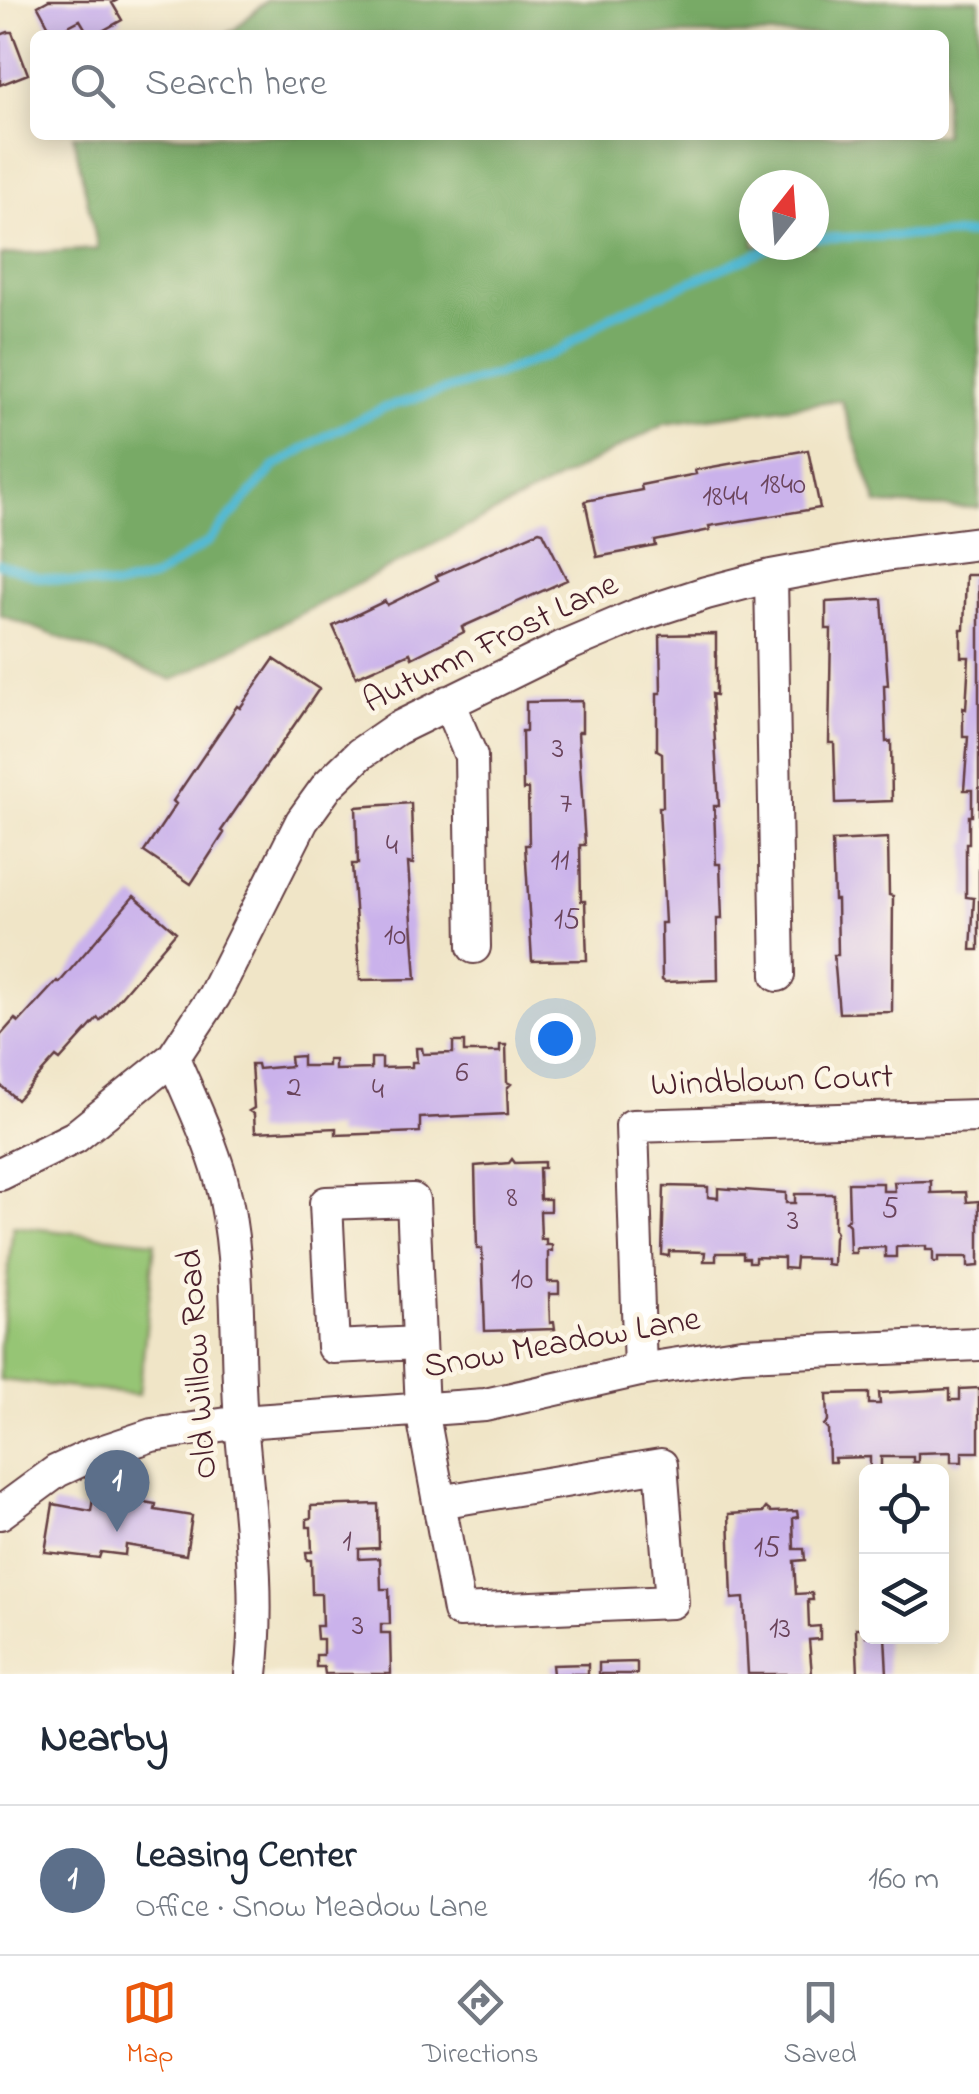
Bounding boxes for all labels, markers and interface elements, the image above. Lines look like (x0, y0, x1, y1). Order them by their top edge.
search box (30, 30, 949, 140)
text: Search here (145, 57, 327, 113)
icon: search (65, 58, 120, 113)
north arrow (739, 170, 829, 260)
house number: 1840 (760, 464, 806, 508)
house number: 1844 (702, 476, 748, 520)
street label: Autumn Frost Lane (355, 560, 628, 728)
house number: 3 (552, 728, 564, 772)
house number: 7 (560, 783, 572, 827)
house number: 4 (386, 825, 398, 869)
house number: 11 (550, 840, 570, 884)
house number: 15 (554, 899, 580, 943)
house number: 10 (384, 915, 406, 959)
your location (530, 1013, 581, 1064)
house number: 6 (455, 1052, 469, 1096)
street label: Windblown Court (650, 1052, 894, 1112)
house number: 2 (287, 1067, 302, 1111)
house number: 4 (372, 1069, 384, 1113)
house number: 8 (506, 1177, 518, 1221)
house number: 5 (881, 1188, 899, 1232)
house number: 3 (787, 1200, 799, 1244)
street label: Old Willow Road (166, 1247, 232, 1481)
house number: 10 (511, 1259, 533, 1303)
street label: Snow Meadow Lane (420, 1295, 705, 1393)
pin: 1 (84, 1450, 150, 1532)
map controls (859, 1464, 949, 1644)
button: locate (859, 1464, 949, 1554)
house number: 1 (342, 1521, 352, 1565)
house number: 15 (754, 1527, 780, 1571)
button: layers (859, 1554, 949, 1644)
house number: 3 (352, 1605, 364, 1649)
house number: 13 (769, 1608, 791, 1652)
text: Nearby (40, 1709, 168, 1770)
text: Leasing Center (135, 1829, 356, 1885)
text: 1 (67, 1857, 78, 1904)
text: 160 m (868, 1857, 939, 1904)
text: Office · Snow Meadow Lane (135, 1885, 488, 1932)
tab: Map (122, 1975, 177, 2076)
tab: Directions (422, 1975, 539, 2076)
tab: Saved (784, 1975, 857, 2076)

